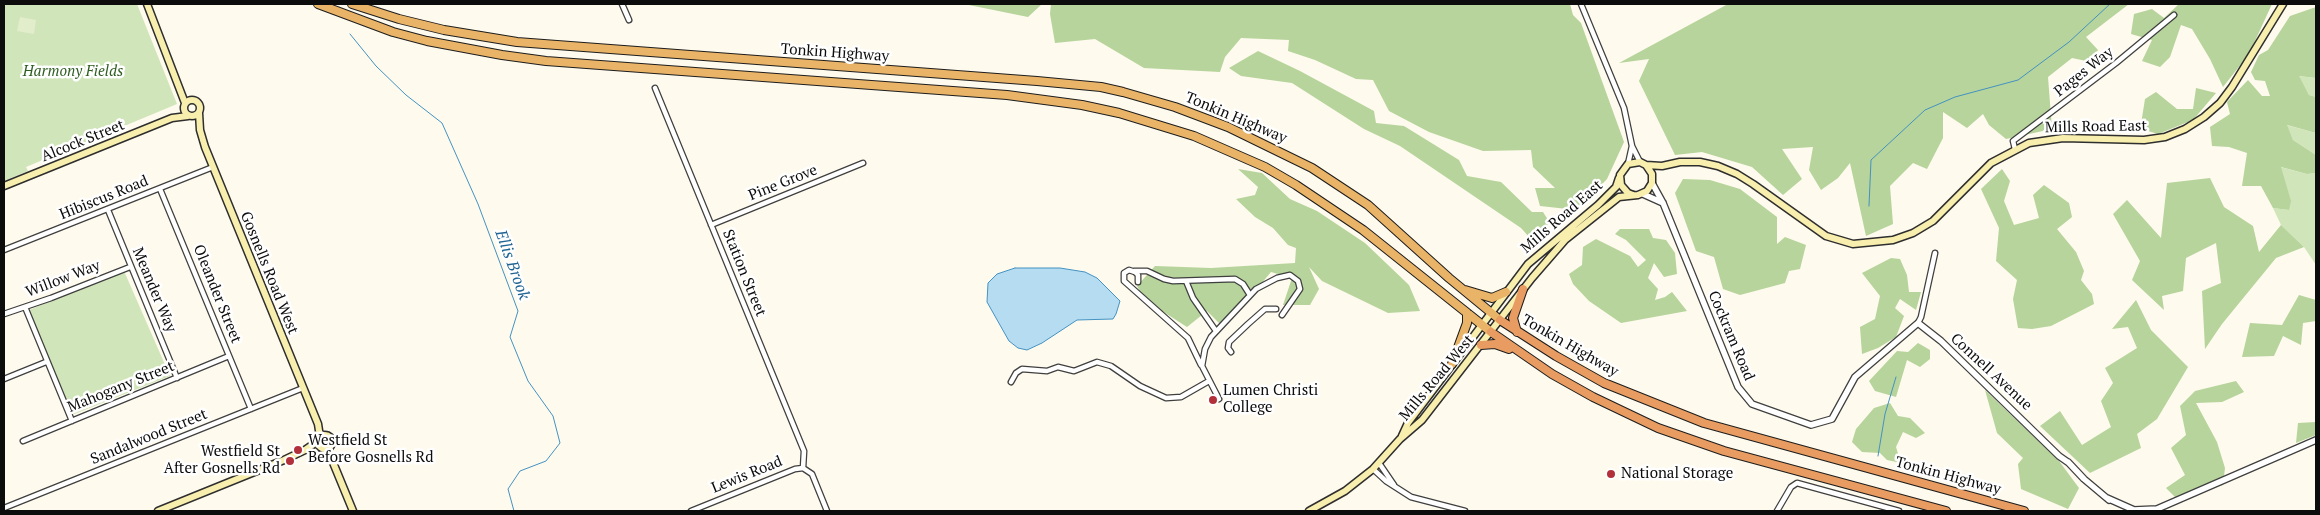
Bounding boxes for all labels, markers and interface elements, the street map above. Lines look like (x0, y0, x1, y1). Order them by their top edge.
street label: Tonkin Highway (780, 40, 890, 66)
street label: Pages Way (2051, 43, 2117, 101)
park label: Harmony Fields (23, 63, 123, 81)
street label: Tonkin Highway (1183, 89, 1289, 147)
street label: Alcock Street (39, 116, 127, 166)
street label: Mills Road East (2045, 117, 2147, 137)
street label: Pine Grove (746, 161, 820, 205)
street label: Hibiscus Road (57, 172, 151, 224)
street label: Mills Road East (1518, 177, 1606, 257)
street label: Gosnells Road West (236, 209, 302, 337)
water label: Ellis Brook (491, 227, 533, 303)
street label: Station Street (718, 227, 770, 319)
street label: Oleander Street (189, 242, 245, 346)
street label: Meander Way (128, 245, 180, 335)
street label: Willow Way (23, 257, 103, 301)
street label: Cockram Road (1704, 288, 1758, 384)
street label: Tonkin Highway (1518, 311, 1622, 381)
street label: Connell Avenue (1947, 330, 2035, 414)
street label: Mills Road West (1396, 331, 1478, 425)
street label: Mahogany Street (65, 357, 177, 417)
place label: Lumen Christi College (1223, 382, 1318, 417)
marker: Lumen Christi College (1207, 394, 1219, 406)
street label: Sandalwood Street (88, 405, 210, 469)
place label: Westfield St Before Gosnells Rd (308, 432, 433, 467)
place label: Westfield St After Gosnells Rd (164, 443, 280, 478)
marker: Westfield St Before Gosnells Rd (292, 444, 304, 456)
street label: Lewis Road (709, 453, 785, 497)
street label: Tonkin Highway (1893, 453, 2003, 499)
marker: Westfield St After Gosnells Rd (284, 455, 296, 467)
place label: National Storage (1621, 465, 1733, 483)
marker: National Storage (1605, 468, 1617, 480)

